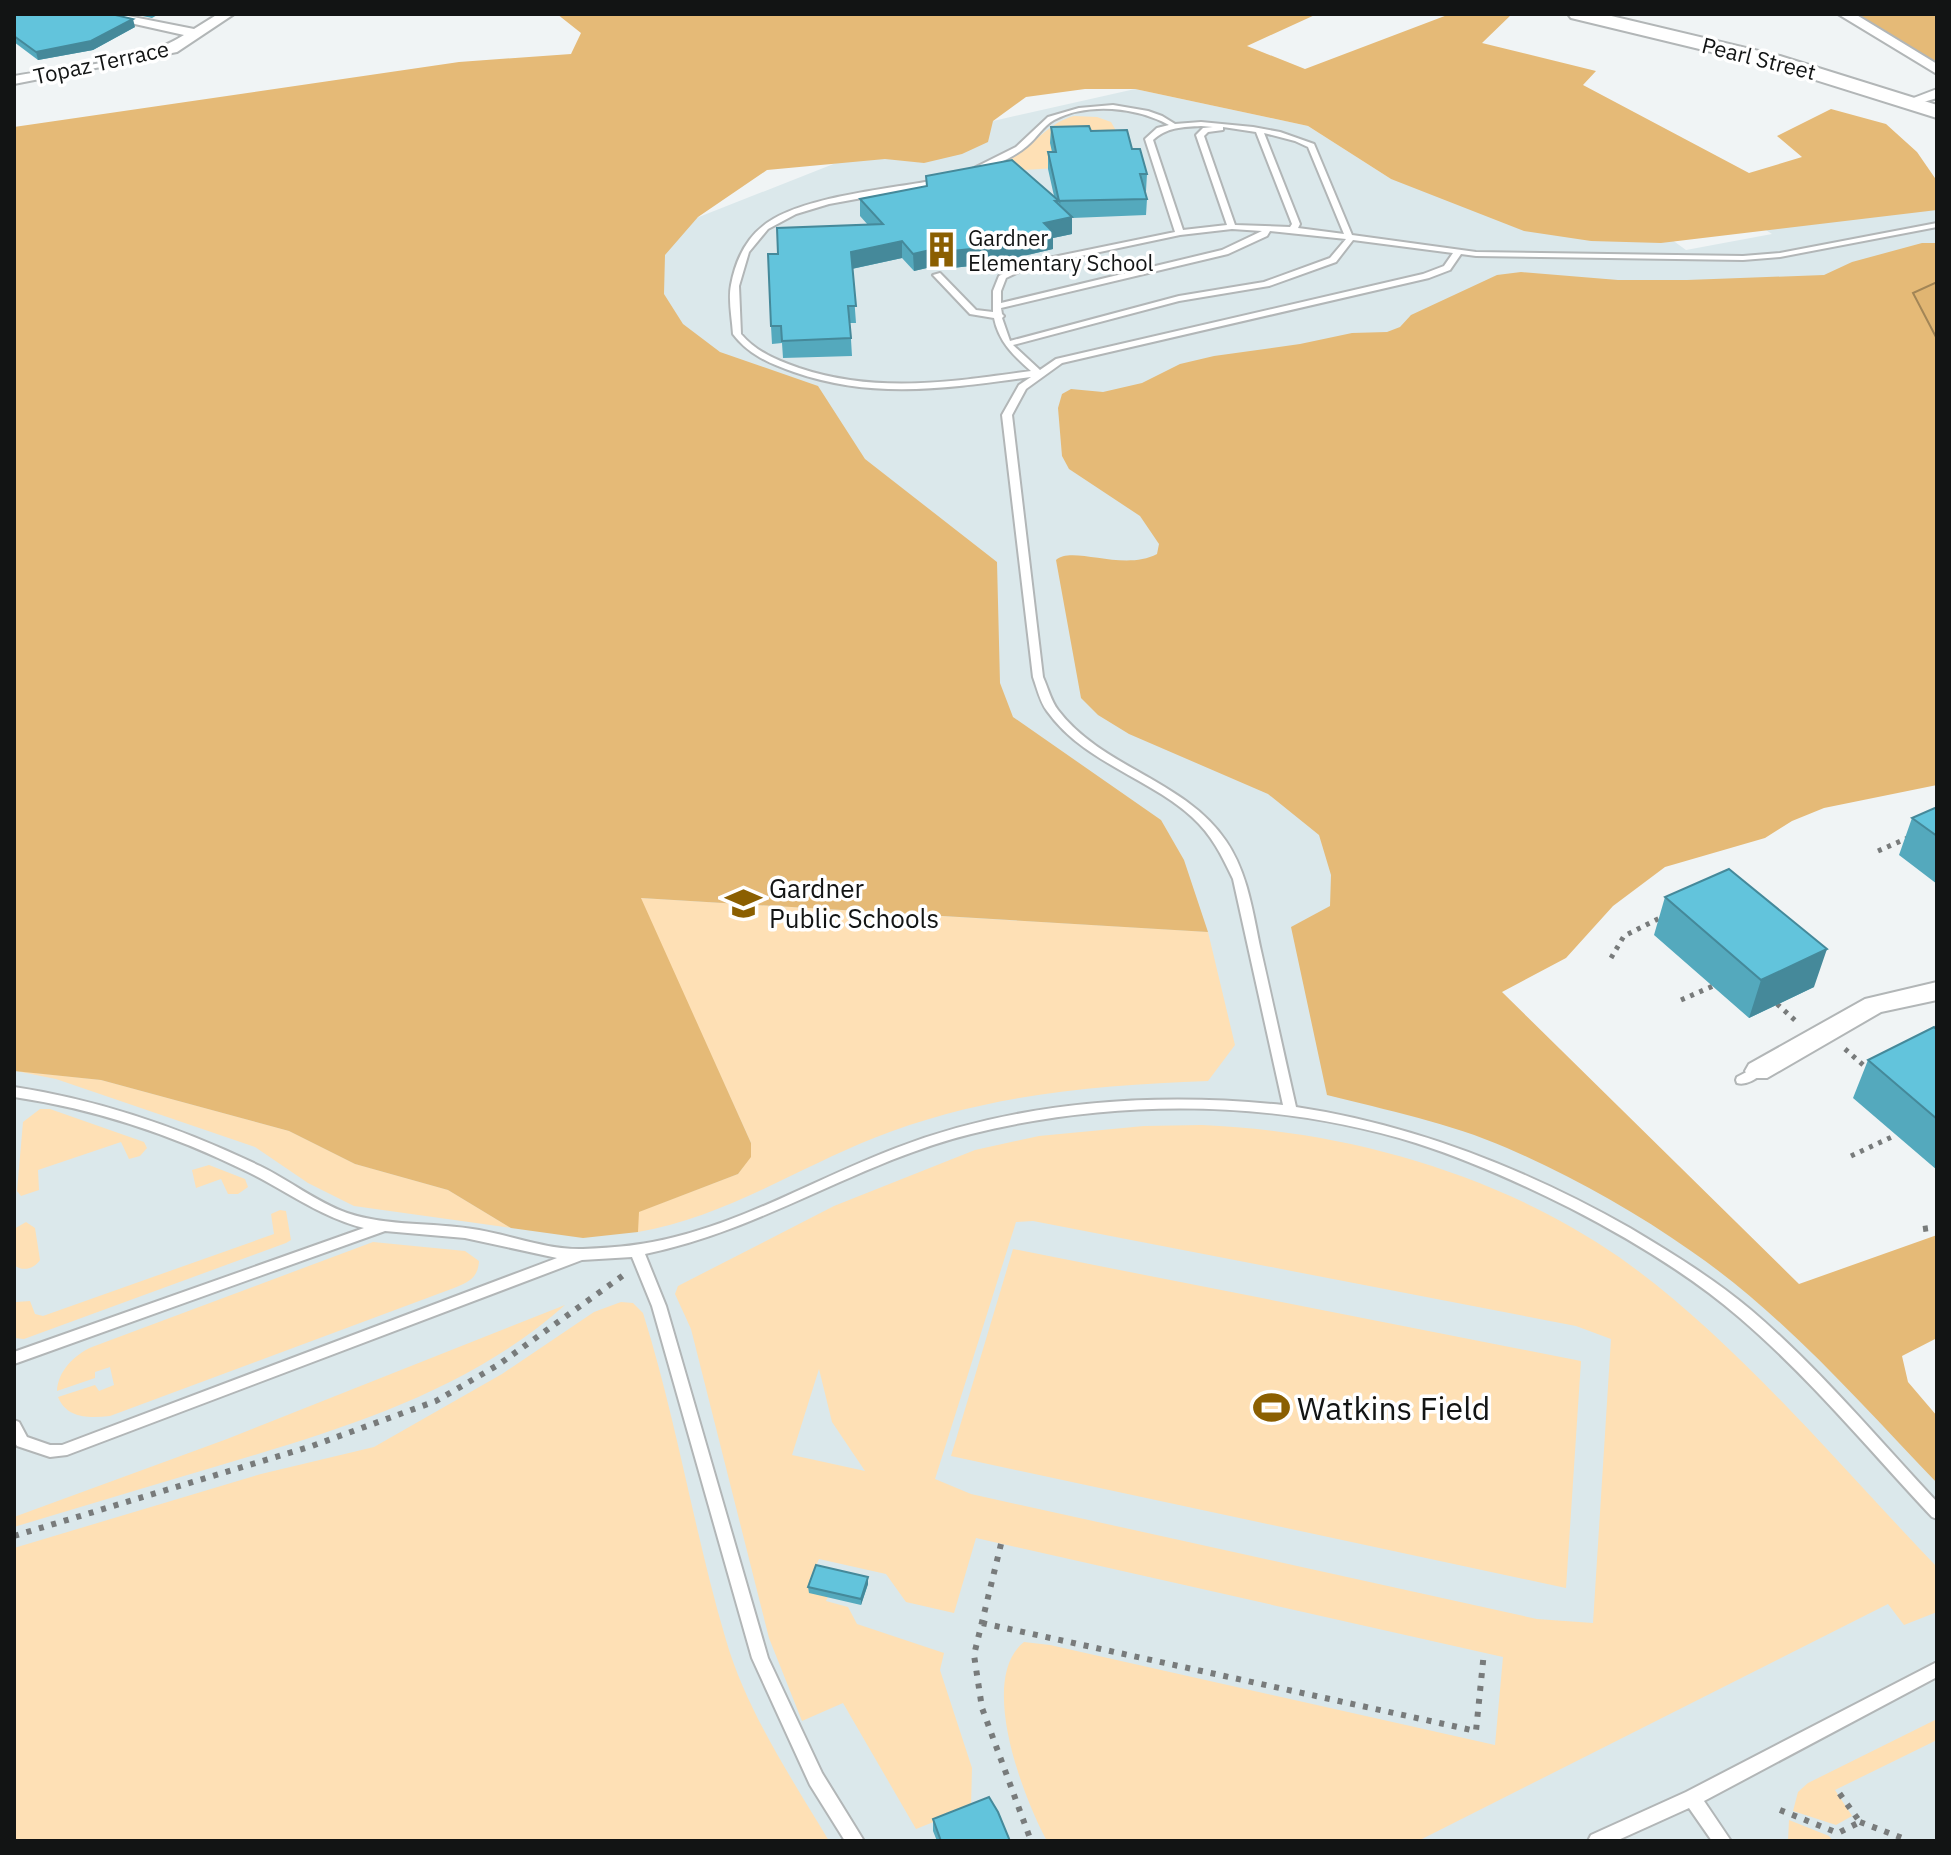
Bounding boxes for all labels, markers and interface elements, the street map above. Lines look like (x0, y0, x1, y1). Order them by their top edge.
street label: Pearl Street (1699, 30, 1819, 86)
street label: Topaz Terrace (31, 34, 171, 90)
place label: Gardner Elementary School (968, 223, 1154, 277)
building icon: Gardner Elementary School (923, 231, 961, 269)
place label: Gardner Public Schools (769, 871, 939, 935)
school or university icon: Gardner Public Schools (724, 884, 762, 922)
place label: Watkins Field (1297, 1387, 1490, 1429)
sports icon: Watkins Field (1252, 1389, 1290, 1427)

